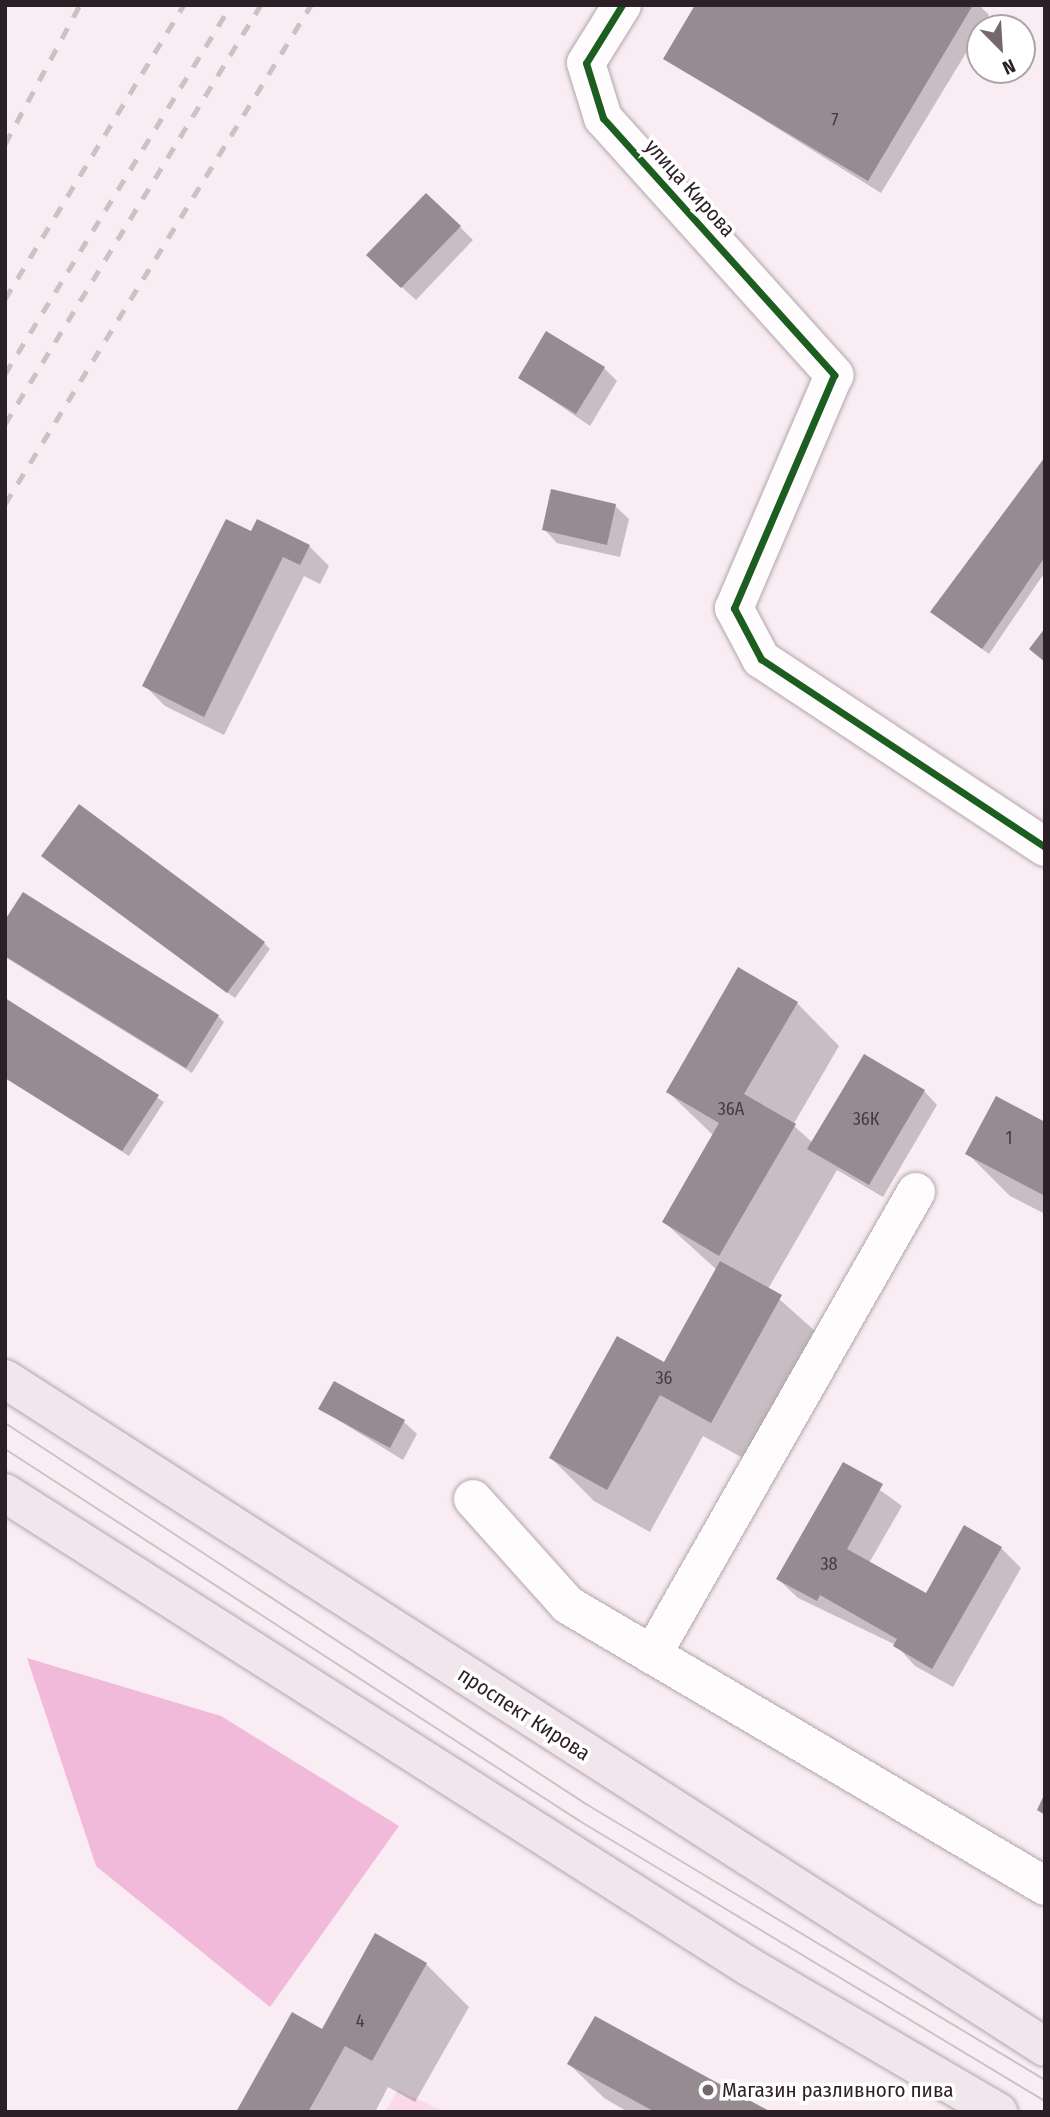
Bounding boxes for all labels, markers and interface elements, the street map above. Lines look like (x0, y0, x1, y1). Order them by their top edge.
north arrow (966, 14, 1036, 84)
text: N (999, 54, 1019, 80)
house number: 7 (831, 109, 839, 131)
street label: улица Кирова (640, 134, 740, 242)
house number: 36А (718, 1098, 744, 1120)
house number: 36К (853, 1108, 879, 1130)
house number: 1 (1005, 1127, 1013, 1149)
house number: 36 (655, 1367, 673, 1389)
house number: 38 (820, 1553, 838, 1575)
street label: проспект Кирова (453, 1662, 595, 1766)
house number: 4 (356, 2010, 364, 2032)
place label: Магазин разливного пива (722, 2077, 954, 2103)
marker: Магазин разливного пива (700, 2082, 716, 2098)

